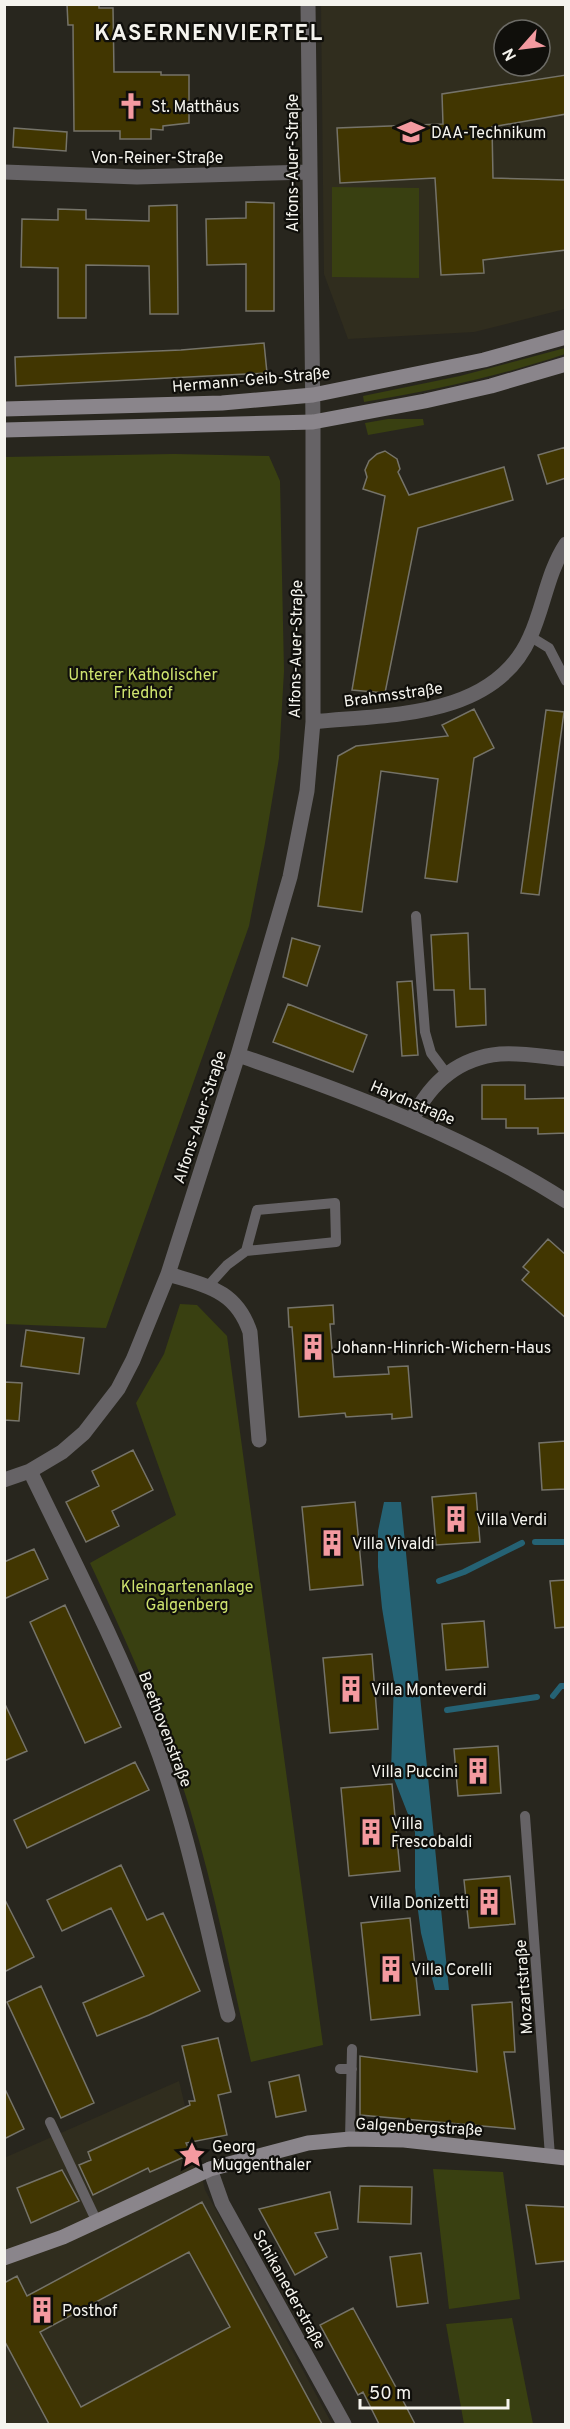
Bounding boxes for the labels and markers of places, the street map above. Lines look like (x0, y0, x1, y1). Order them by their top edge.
church icon: St. Matthäus (116, 91, 146, 121)
place label: St. Matthäus (151, 98, 240, 118)
school or university icon: DAA-Technikum (396, 117, 426, 147)
place label: DAA-Technikum (431, 124, 546, 144)
building icon: Johann-Hinrich-Wichern-Haus (298, 1332, 328, 1362)
place label: Johann-Hinrich-Wichern-Haus (333, 1339, 551, 1359)
building icon: Villa Verdi (441, 1504, 471, 1534)
place label: Villa Verdi (476, 1511, 547, 1531)
building icon: Villa Vivaldi (317, 1528, 347, 1558)
place label: Villa Vivaldi (352, 1535, 434, 1555)
building icon: Villa Monteverdi (336, 1674, 366, 1704)
place label: Villa Monteverdi (371, 1681, 487, 1701)
building icon: Villa Puccini (463, 1756, 493, 1786)
place label: Villa Puccini (371, 1763, 458, 1783)
place label: Villa Frescobaldi (391, 1815, 472, 1853)
building icon: Villa Frescobaldi (356, 1817, 386, 1847)
building icon: Villa Donizetti (474, 1887, 504, 1917)
place label: Villa Donizetti (369, 1894, 469, 1914)
building icon: Villa Corelli (376, 1954, 406, 1984)
place label: Villa Corelli (411, 1961, 492, 1981)
place label: Georg Muggenthaler (212, 2138, 312, 2176)
place icon: Georg Muggenthaler (177, 2140, 207, 2170)
building icon: Posthof (27, 2295, 57, 2325)
place label: Posthof (62, 2302, 118, 2322)

